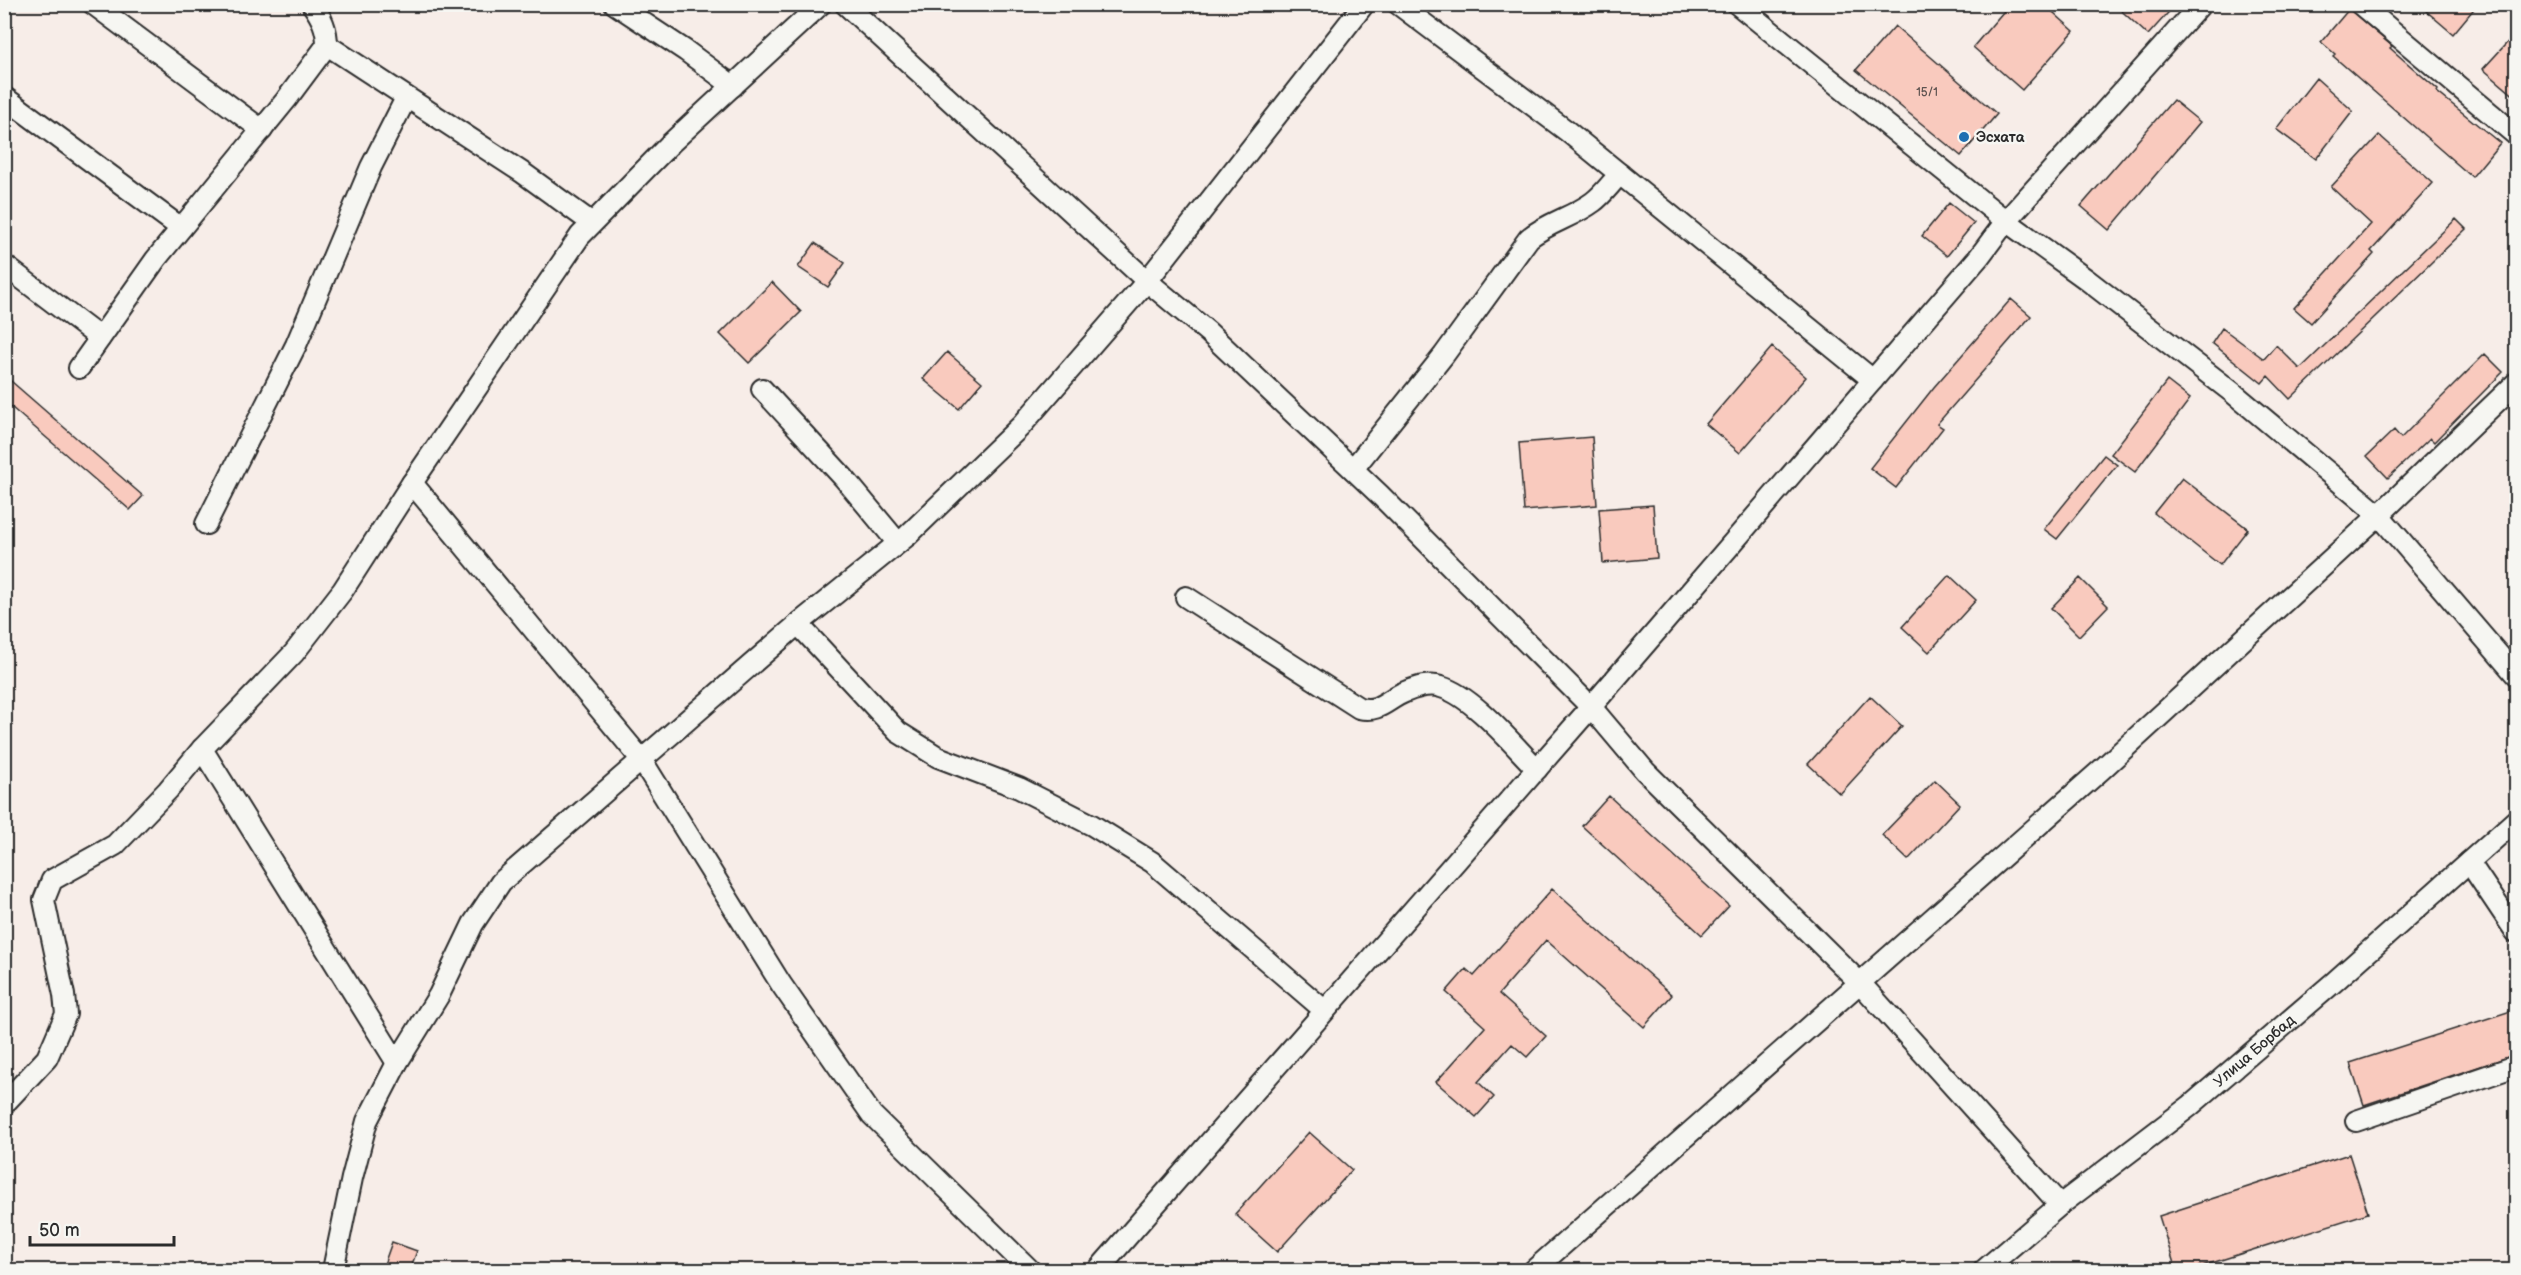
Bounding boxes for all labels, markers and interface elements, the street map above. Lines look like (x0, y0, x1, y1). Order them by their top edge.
house number: 15/1 (1916, 85, 1938, 100)
place label: Эсхата (1976, 128, 2025, 147)
marker: Эсхата (1957, 130, 1971, 144)
street label: Улица Борбад (2210, 1011, 2299, 1091)
scale bar (30, 1209, 174, 1247)
text: 50 m (39, 1220, 80, 1241)

